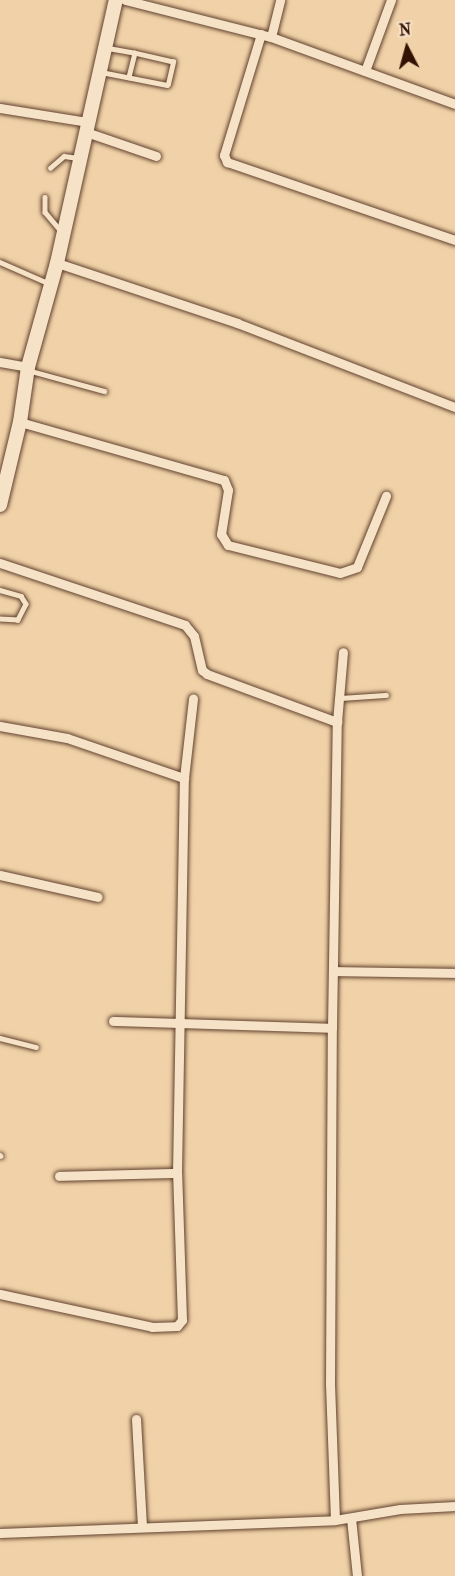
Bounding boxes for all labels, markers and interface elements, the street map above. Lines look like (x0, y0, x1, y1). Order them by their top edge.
north arrow (377, 18, 437, 78)
text: N (398, 20, 412, 40)

